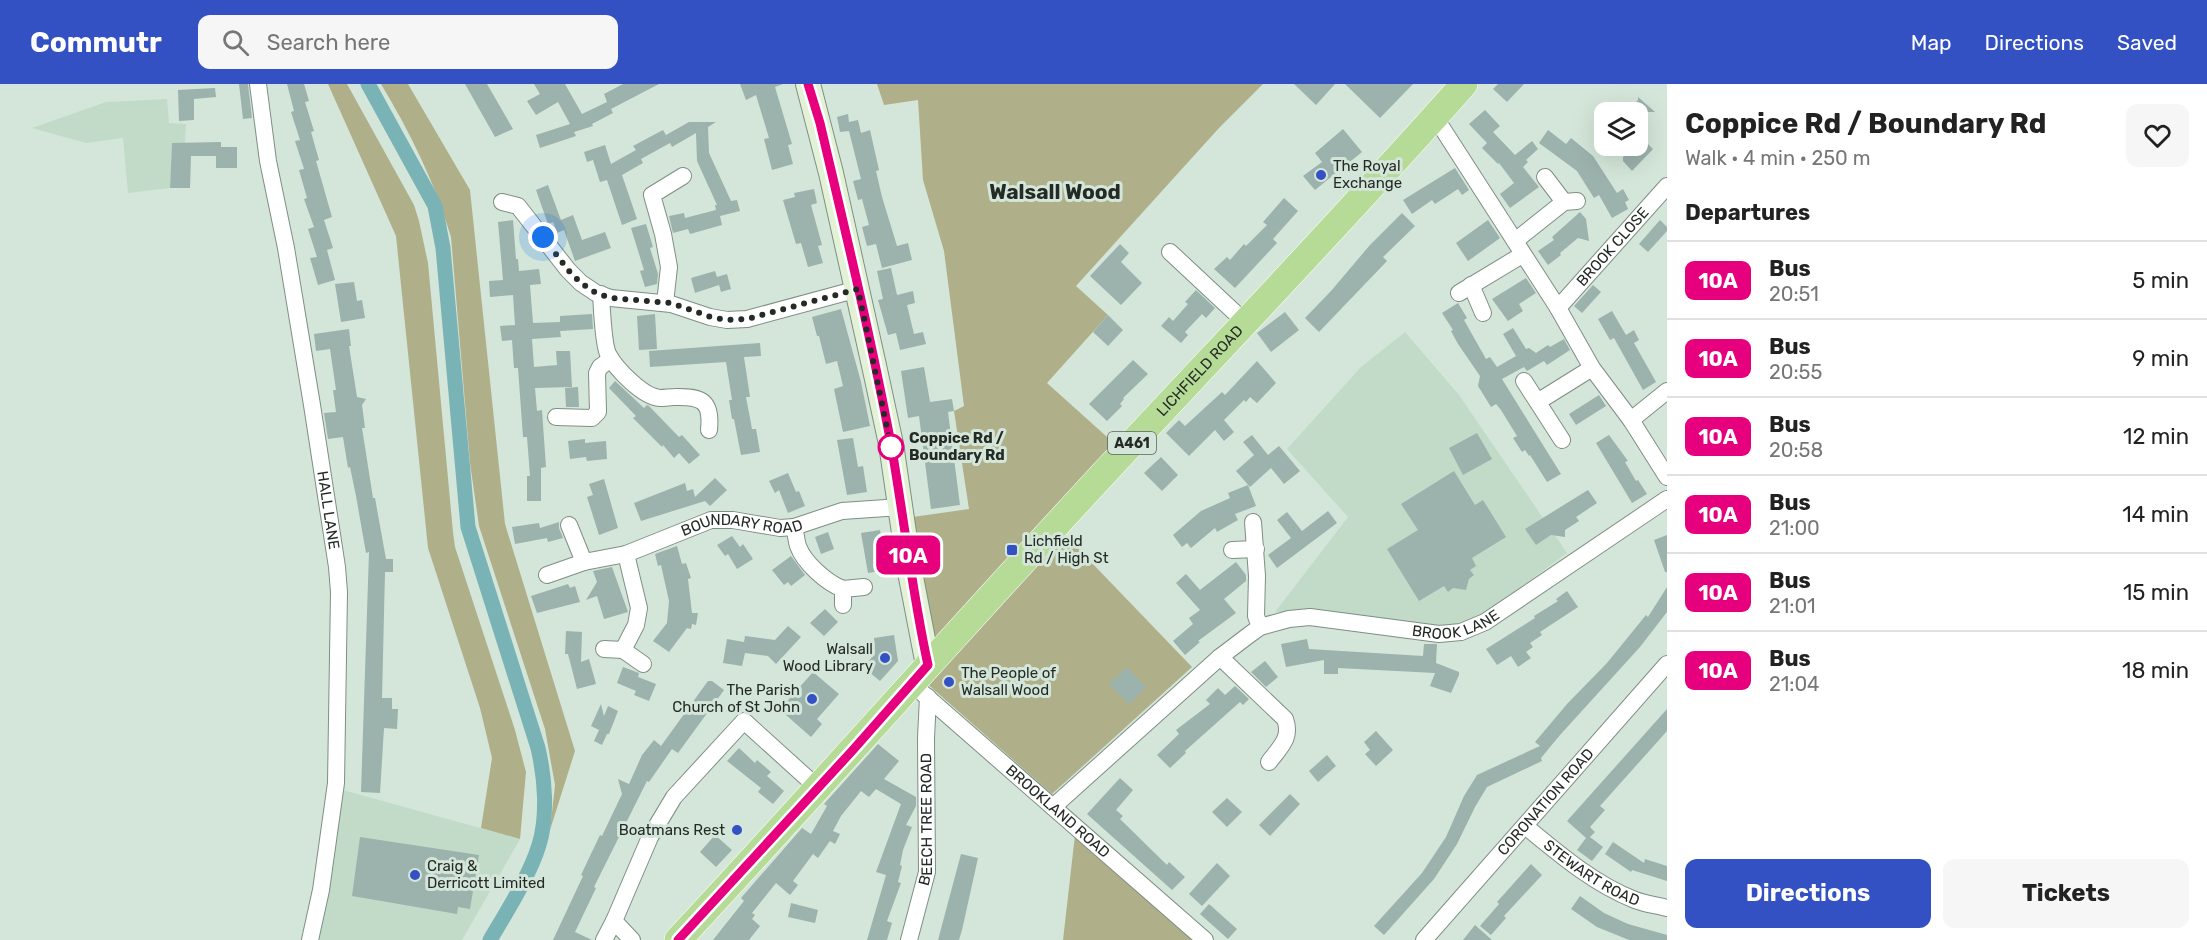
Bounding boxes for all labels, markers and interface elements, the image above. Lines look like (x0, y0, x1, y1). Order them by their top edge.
search box (198, 15, 618, 69)
text: Commutr (30, 26, 162, 59)
icon: search (219, 26, 252, 59)
text: Search here (267, 29, 390, 56)
text: Map (1911, 30, 1952, 55)
text: Directions (1985, 30, 2084, 55)
text: Saved (2117, 30, 2177, 55)
map controls (1594, 102, 1648, 156)
button: layers (1594, 102, 1648, 156)
button: heart (2126, 104, 2189, 167)
text: Coppice Rd / Boundary Rd (1685, 107, 2046, 140)
text: Walk · 4 min · 250 m (1685, 146, 1870, 170)
place label: The Royal Exchange (1333, 157, 1402, 192)
marker: The Royal Exchange (1314, 168, 1328, 182)
district label: Walsall Wood (989, 179, 1121, 204)
text: Departures (1685, 199, 1810, 226)
street label: BROOK CLOSE (1573, 204, 1653, 290)
your location (528, 222, 558, 252)
text: Bus (1769, 255, 1811, 282)
text: 5 min (2132, 267, 2189, 294)
text: 10A (1698, 268, 1738, 293)
text: 20:51 (1769, 282, 1819, 306)
street label: LICHFIELD ROAD (1153, 322, 1247, 420)
text: Bus (1769, 333, 1811, 360)
text: 9 min (2132, 345, 2189, 372)
text: 10A (1698, 346, 1738, 371)
text: 20:55 (1769, 360, 1822, 384)
text: Bus (1769, 411, 1811, 438)
text: 12 min (2123, 423, 2189, 450)
text: 10A (1698, 424, 1738, 449)
place label: Coppice Rd / Boundary Rd (909, 429, 1005, 464)
road number: A461 (1108, 432, 1156, 454)
marker: Coppice Rd / Boundary Rd (878, 434, 904, 460)
text: 20:58 (1769, 438, 1823, 462)
street label: HALL LANE (313, 470, 343, 551)
text: Bus (1769, 489, 1811, 516)
text: 14 min (2122, 501, 2189, 528)
text: 10A (1698, 502, 1738, 527)
street label: BOUNDARY ROAD (678, 511, 805, 540)
text: 21:00 (1769, 516, 1820, 540)
place label: Lichfield Rd / High St (1024, 532, 1109, 567)
line badge: 10A (874, 536, 942, 574)
text: 10A (888, 543, 928, 568)
marker: Lichfield Rd / High St (1005, 543, 1019, 557)
text: Bus (1769, 567, 1811, 594)
text: 15 min (2123, 579, 2189, 606)
text: 10A (1698, 580, 1738, 605)
text: 21:01 (1769, 594, 1816, 618)
street label: BROOK LANE (1411, 606, 1503, 643)
place label: Walsall Wood Library (783, 640, 873, 675)
text: Bus (1769, 645, 1811, 672)
marker: Walsall Wood Library (878, 651, 892, 665)
text: 18 min (2122, 657, 2189, 684)
text: 10A (1698, 658, 1738, 683)
place label: The People of Walsall Wood (961, 664, 1056, 699)
text: 21:04 (1769, 672, 1820, 696)
marker: The People of Walsall Wood (942, 675, 956, 689)
place label: The Parish Church of St John (672, 681, 800, 716)
marker: The Parish Church of St John (805, 692, 819, 706)
street label: CORONATION ROAD (1494, 745, 1598, 859)
street label: BEECH TREE ROAD (915, 753, 936, 888)
street label: BROOKLAND ROAD (1002, 761, 1114, 862)
place label: Boatmans Rest (619, 821, 725, 839)
marker: Boatmans Rest (730, 823, 744, 837)
street label: STEWART ROAD (1540, 836, 1642, 910)
place label: Craig & Derricott Limited (427, 857, 545, 892)
button: Directions (1685, 859, 1931, 928)
button: Tickets (1943, 859, 2189, 928)
marker: Craig & Derricott Limited (408, 868, 422, 882)

